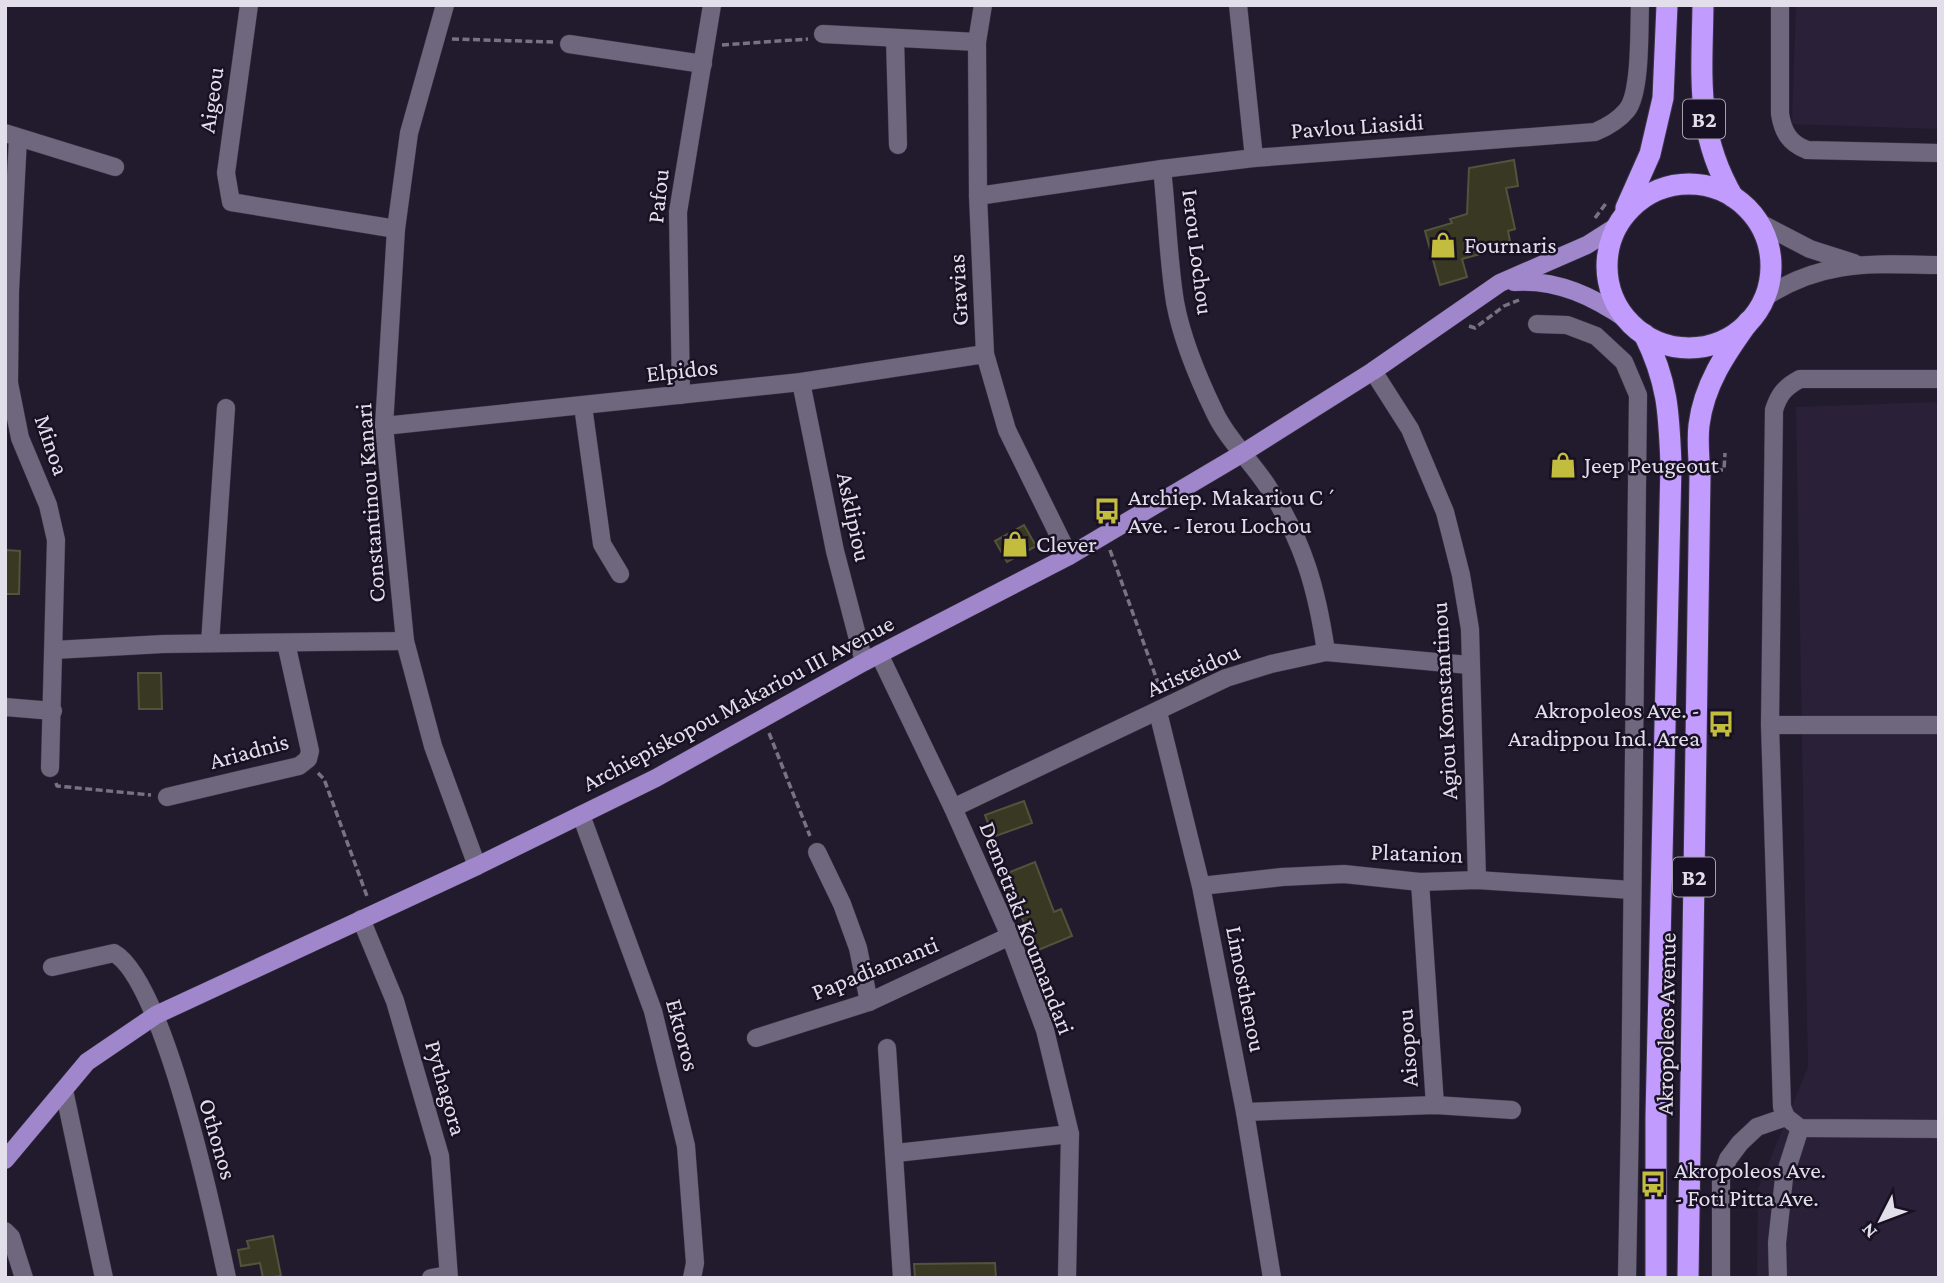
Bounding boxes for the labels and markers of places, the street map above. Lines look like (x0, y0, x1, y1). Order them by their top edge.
shop icon: Fournaris (1428, 230, 1458, 260)
place label: Fournaris (1464, 231, 1557, 258)
shop icon: Jeep Peugeout (1548, 450, 1578, 480)
place label: Jeep Peugeout (1582, 451, 1720, 478)
place label: Archiep. Makariou C´ Ave. - Ierou Lochou (1128, 483, 1337, 538)
bus stop icon: Archiep. Makariou C´ Ave. - Ierou Lochou (1092, 496, 1122, 526)
shop icon: Clever (1000, 529, 1030, 559)
place label: Clever (1036, 530, 1097, 557)
place label: Akropoleos Ave. - Aradippou Ind. Area (1508, 696, 1700, 751)
bus stop icon: Akropoleos Ave. - Aradippou Ind. Area (1706, 709, 1736, 739)
place label: Akropoleos Ave. - Foti Pitta Ave. (1674, 1156, 1826, 1211)
bus stop icon: Akropoleos Ave. - Foti Pitta Ave. (1638, 1169, 1668, 1199)

